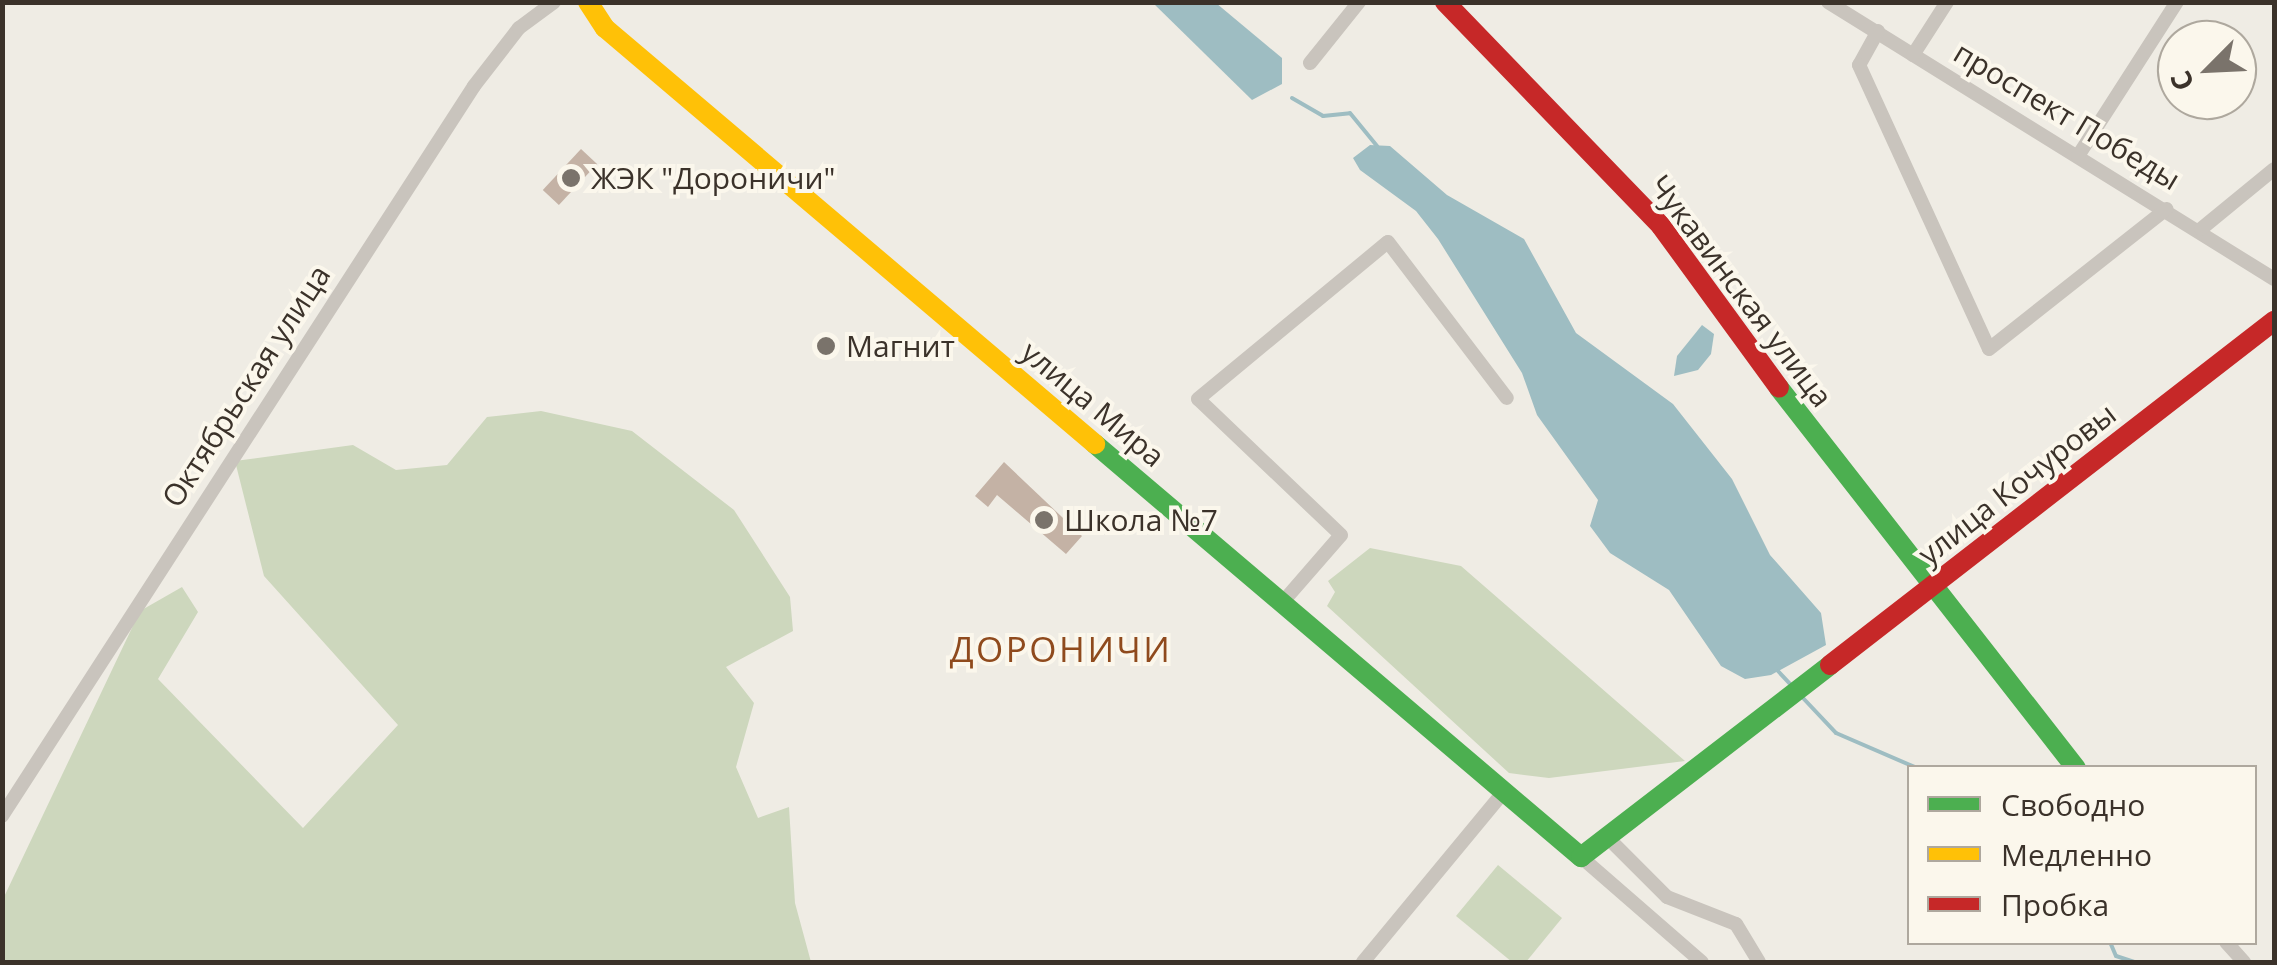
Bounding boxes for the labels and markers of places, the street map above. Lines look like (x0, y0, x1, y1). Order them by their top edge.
place label: ЖЭК "Дороничи" (591, 160, 835, 196)
marker: ЖЭК "Дороничи" (560, 167, 582, 189)
place label: Магнит (846, 328, 955, 364)
marker: Магнит (815, 335, 837, 357)
place label: Школа №7 (1064, 502, 1218, 538)
marker: Школа №7 (1033, 509, 1055, 531)

